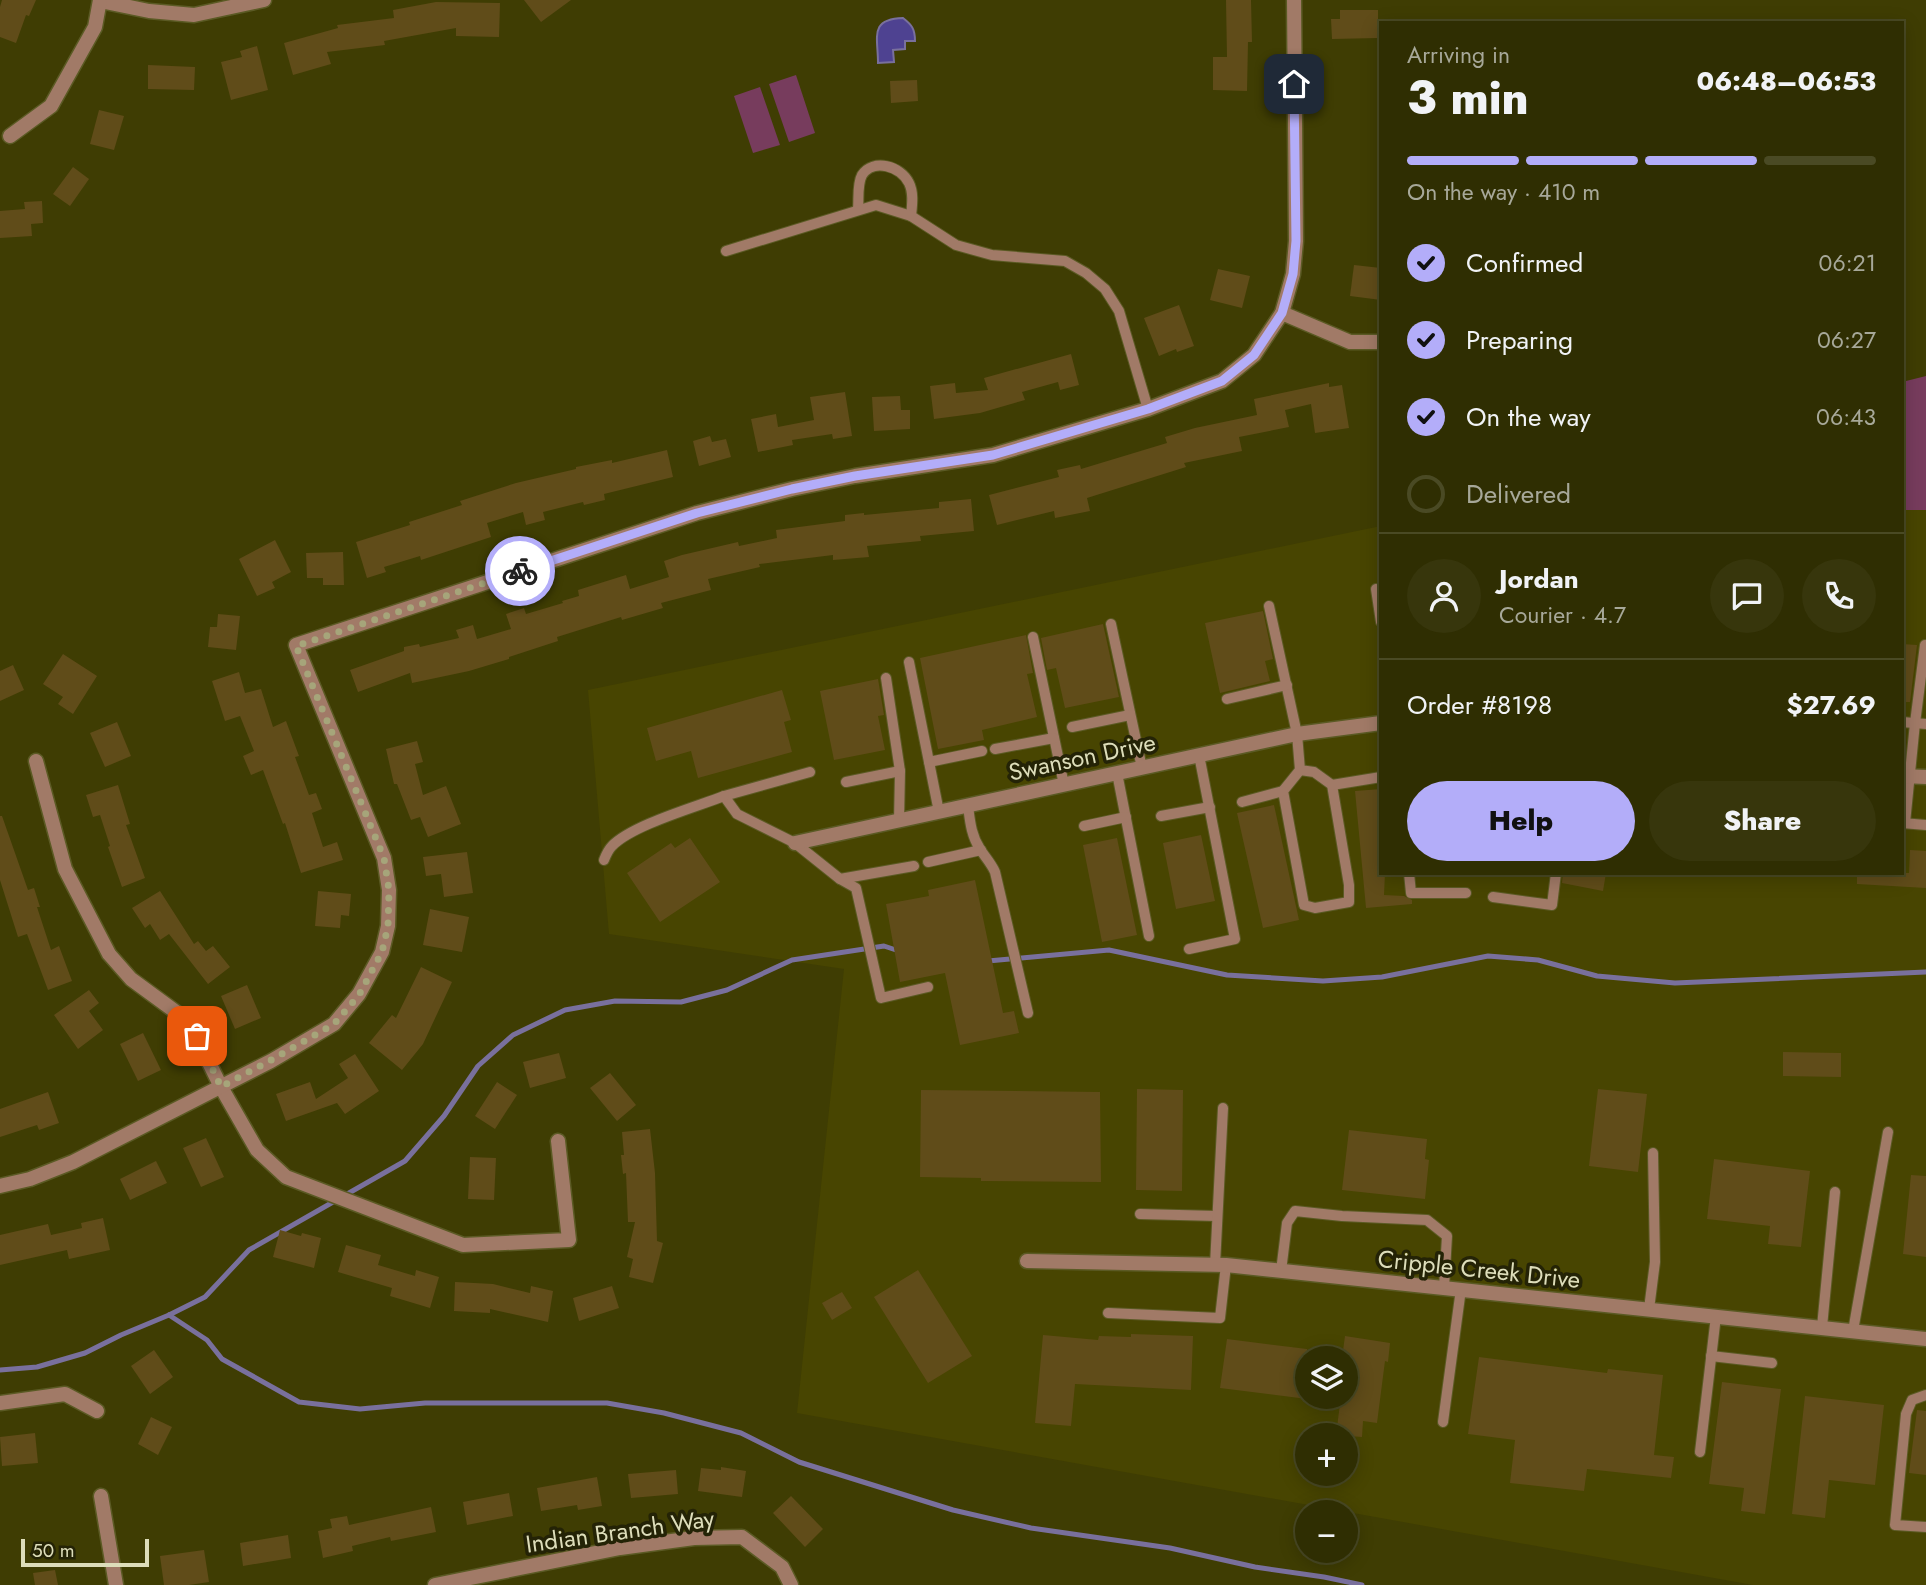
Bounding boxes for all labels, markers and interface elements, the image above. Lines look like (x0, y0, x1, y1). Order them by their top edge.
text: Arriving in (1407, 38, 1510, 72)
pin (1264, 54, 1324, 114)
text: 06:48–06:53 (1696, 62, 1876, 100)
icon: home (1275, 65, 1313, 103)
text: 3 min (1407, 65, 1529, 131)
text: On the way · 410 m (1407, 175, 1600, 209)
icon: check (1407, 244, 1445, 282)
text: Confirmed (1466, 244, 1583, 282)
text: 06:21 (1819, 246, 1876, 280)
icon: check (1407, 321, 1445, 359)
text: Preparing (1466, 321, 1573, 359)
text: 06:27 (1817, 323, 1876, 357)
icon: check (1407, 398, 1445, 436)
text: On the way (1466, 398, 1591, 436)
text: 06:43 (1816, 400, 1876, 434)
text: Delivered (1466, 475, 1571, 513)
courier (485, 536, 555, 606)
icon: bike (501, 552, 539, 590)
button: person (1407, 559, 1481, 633)
button: chat (1710, 559, 1784, 633)
button: phone (1802, 559, 1876, 633)
text: Jordan (1499, 560, 1579, 598)
text: Courier · 4.7 (1499, 598, 1626, 632)
text: Order #8198 (1407, 686, 1552, 724)
text: $27.69 (1787, 686, 1876, 724)
street label: Swanson Drive (1005, 724, 1159, 790)
button: Help (1407, 781, 1635, 861)
button: Share (1649, 781, 1876, 861)
pin (167, 1006, 227, 1066)
icon: bag (178, 1017, 216, 1055)
street label: Cripple Creek Drive (1376, 1241, 1582, 1297)
map controls (1295, 1346, 1358, 1563)
button: layers (1295, 1346, 1358, 1409)
button: + (1295, 1423, 1358, 1486)
street label: Indian Branch Way (523, 1500, 717, 1562)
button: − (1295, 1500, 1358, 1563)
scale bar (21, 1536, 149, 1568)
text: 50 m (32, 1537, 75, 1564)

